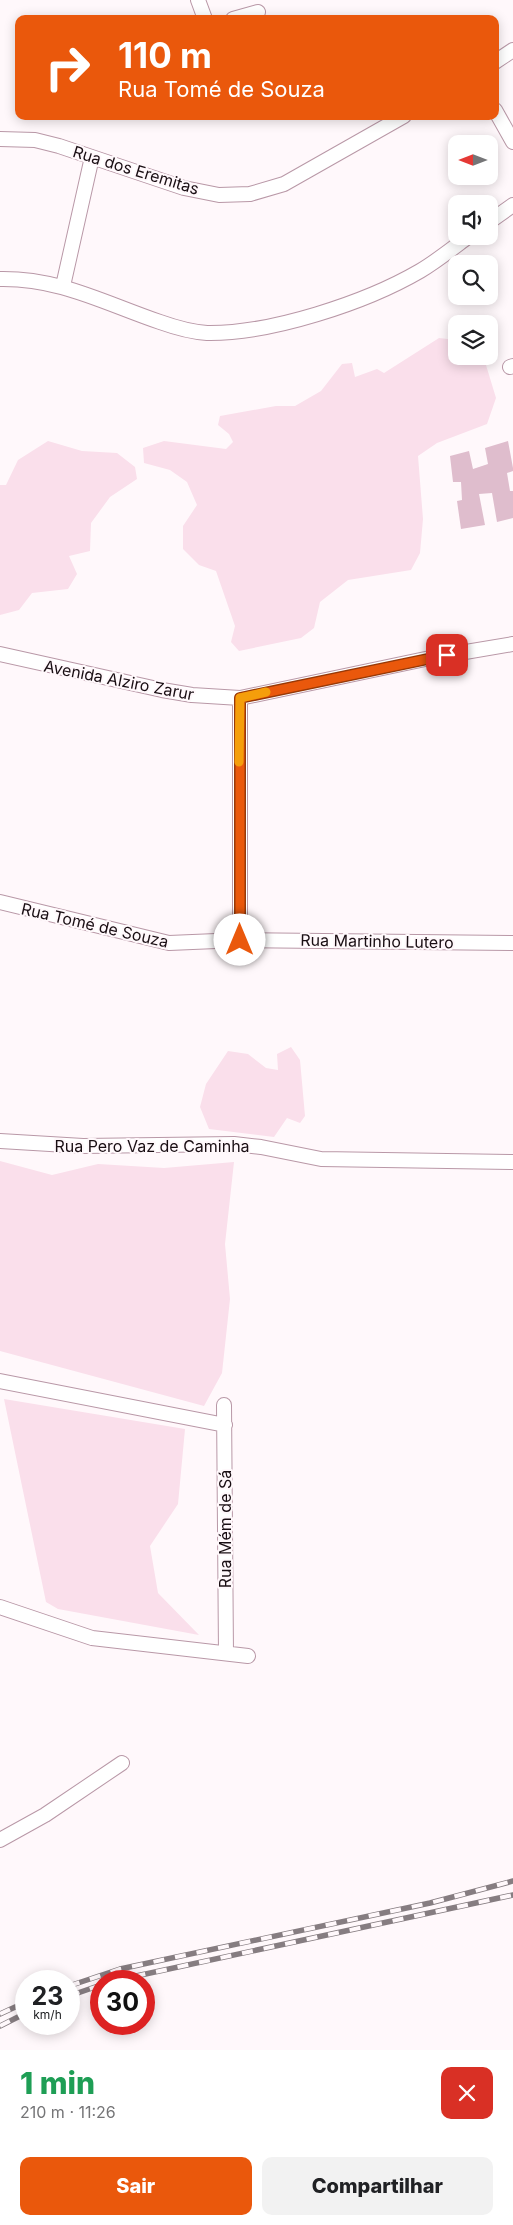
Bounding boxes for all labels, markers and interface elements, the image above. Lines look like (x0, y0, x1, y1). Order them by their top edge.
text: 110 m (118, 34, 212, 76)
icon: right (35, 35, 100, 100)
text: Rua Tomé de Souza (118, 76, 325, 102)
north arrow (448, 135, 498, 185)
map controls (448, 135, 498, 365)
street label: Rua dos Eremitas (70, 141, 202, 199)
button: sound (448, 195, 498, 245)
button: search (448, 255, 498, 305)
button: layers (448, 315, 498, 365)
pin (426, 634, 468, 676)
icon: arrive (433, 641, 461, 669)
street label: Avenida Alziro Zarur (42, 656, 196, 704)
street label: Rua Tomé de Souza (19, 898, 171, 952)
position arrow (213, 913, 265, 965)
street label: Rua Martinho Lutero (300, 930, 454, 952)
street label: Rua Pero Vaz de Caminha (54, 1136, 250, 1156)
street label: Rua Mém de Sá (215, 1470, 235, 1588)
speed limit sign: 30 (90, 1970, 155, 2035)
text: 23 (32, 1981, 63, 2011)
text: km/h (33, 2007, 62, 2022)
text: 1 min (20, 2065, 95, 2101)
button: close (441, 2067, 493, 2119)
text: 210 m · 11:26 (20, 2102, 116, 2122)
button: Sair (20, 2157, 252, 2215)
button: Compartilhar (262, 2157, 493, 2215)

